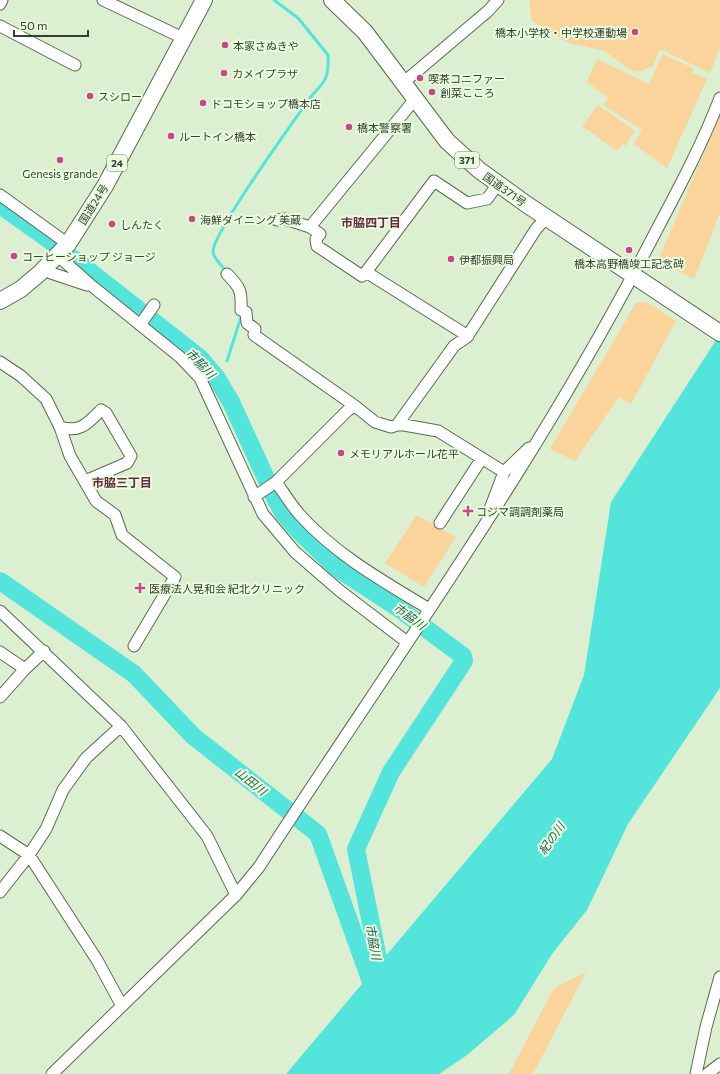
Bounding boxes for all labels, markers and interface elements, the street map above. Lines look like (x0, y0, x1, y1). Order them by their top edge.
scale bar (14, 12, 88, 38)
text: 50 m (20, 18, 48, 32)
place label: 橋本小学校・中学校運動場 (495, 26, 627, 39)
marker: 橋本小学校・中学校運動場 (630, 27, 640, 37)
place label: 本家さぬきや (233, 39, 299, 52)
marker: 本家さぬきや (220, 40, 230, 50)
place label: カメイプラザ (232, 67, 298, 80)
marker: カメイプラザ (219, 68, 229, 78)
place label: 喫茶コニファー (428, 72, 505, 85)
marker: 喫茶コニファー (415, 73, 425, 83)
place label: 創菜こころ (440, 86, 495, 99)
marker: 創菜こころ (427, 87, 437, 97)
place label: スシロー (98, 90, 142, 103)
marker: スシロー (85, 91, 95, 101)
place label: ドコモショップ橋本店 (211, 97, 321, 110)
marker: ドコモショップ橋本店 (198, 98, 208, 108)
place label: 橋本警察署 (357, 121, 412, 134)
marker: 橋本警察署 (344, 122, 354, 132)
place label: ルートイン橋本 (179, 130, 256, 143)
marker: ルートイン橋本 (166, 131, 176, 141)
road number: 371 (455, 152, 479, 168)
marker: Genesis grande (55, 155, 65, 165)
road number: 24 (107, 155, 127, 171)
place label: Genesis grande (22, 167, 98, 180)
street label: 国道371号 (481, 169, 529, 209)
street label: 国道24号 (75, 181, 111, 227)
place label: 海鮮ダイニング 美蔵 (200, 213, 301, 226)
marker: 海鮮ダイニング 美蔵 (187, 214, 197, 224)
district label: 市脇四丁目 (341, 215, 401, 229)
place label: しんたく (120, 218, 164, 231)
marker: しんたく (107, 219, 117, 229)
marker: 橋本高野橋竣工記念碑 (624, 245, 634, 255)
place label: コーヒーショップ ジョージ (22, 250, 156, 263)
marker: コーヒーショップ ジョージ (9, 251, 19, 261)
place label: 伊都振興局 (459, 253, 514, 266)
marker: 伊都振興局 (446, 254, 456, 264)
place label: 橋本高野橋竣工記念碑 (574, 257, 684, 270)
water label: 市脇川 (183, 345, 220, 382)
place label: メモリアルホール花平 (349, 447, 459, 460)
marker: メモリアルホール花平 (336, 448, 346, 458)
district label: 市脇三丁目 (92, 475, 152, 489)
place label: コジマ調調剤薬局 (476, 505, 564, 518)
marker: コジマ調調剤薬局 (463, 506, 473, 516)
marker: 医療法人晃和会 紀北クリニック (134, 582, 146, 594)
place label: 医療法人晃和会 紀北クリニック (149, 582, 305, 595)
water label: 市脇川 (391, 600, 430, 633)
water label: 山田川 (233, 764, 271, 799)
water label: 紀の川 (535, 818, 568, 857)
water label: 市脇川 (364, 923, 385, 963)

